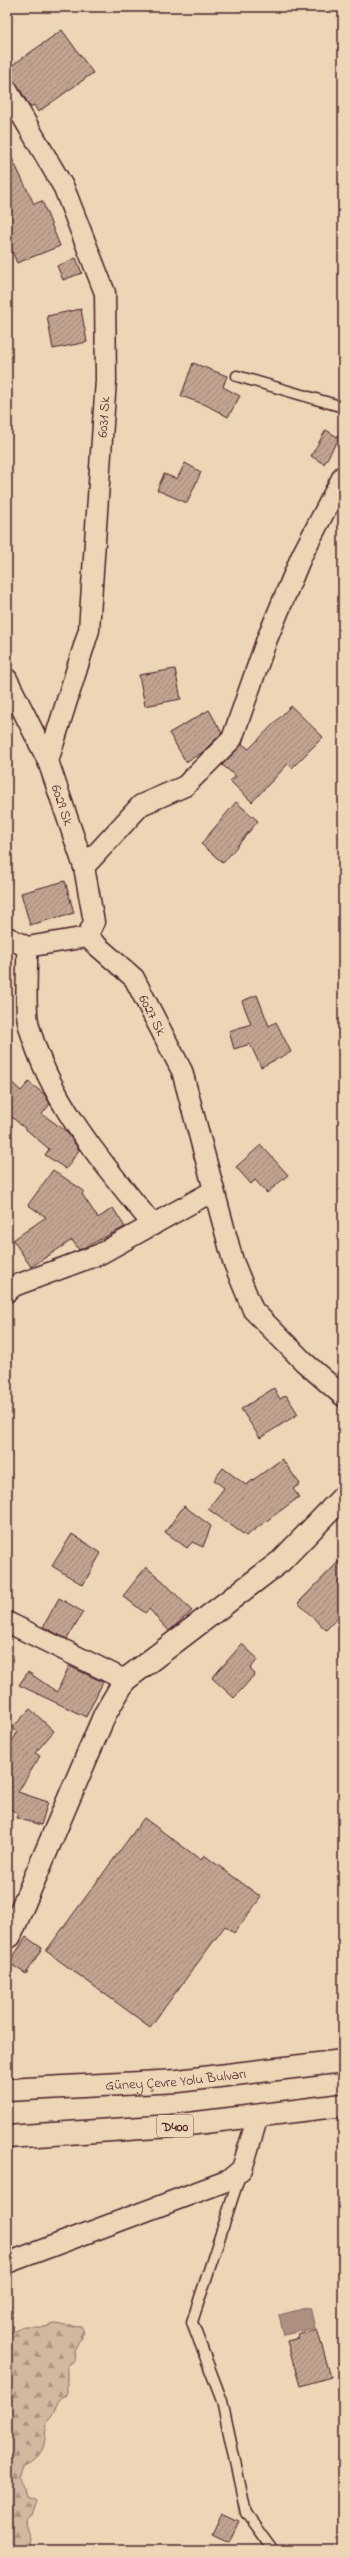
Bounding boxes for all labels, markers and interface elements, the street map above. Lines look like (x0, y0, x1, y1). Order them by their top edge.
street label: 6031 Sk (93, 395, 116, 438)
street label: 6029 Sk (45, 782, 78, 829)
street label: 6027 Sk (132, 991, 171, 1040)
street label: Güney Çevre Yolu Bulvarı (105, 2064, 247, 2097)
road number: D400 (157, 2115, 193, 2137)

